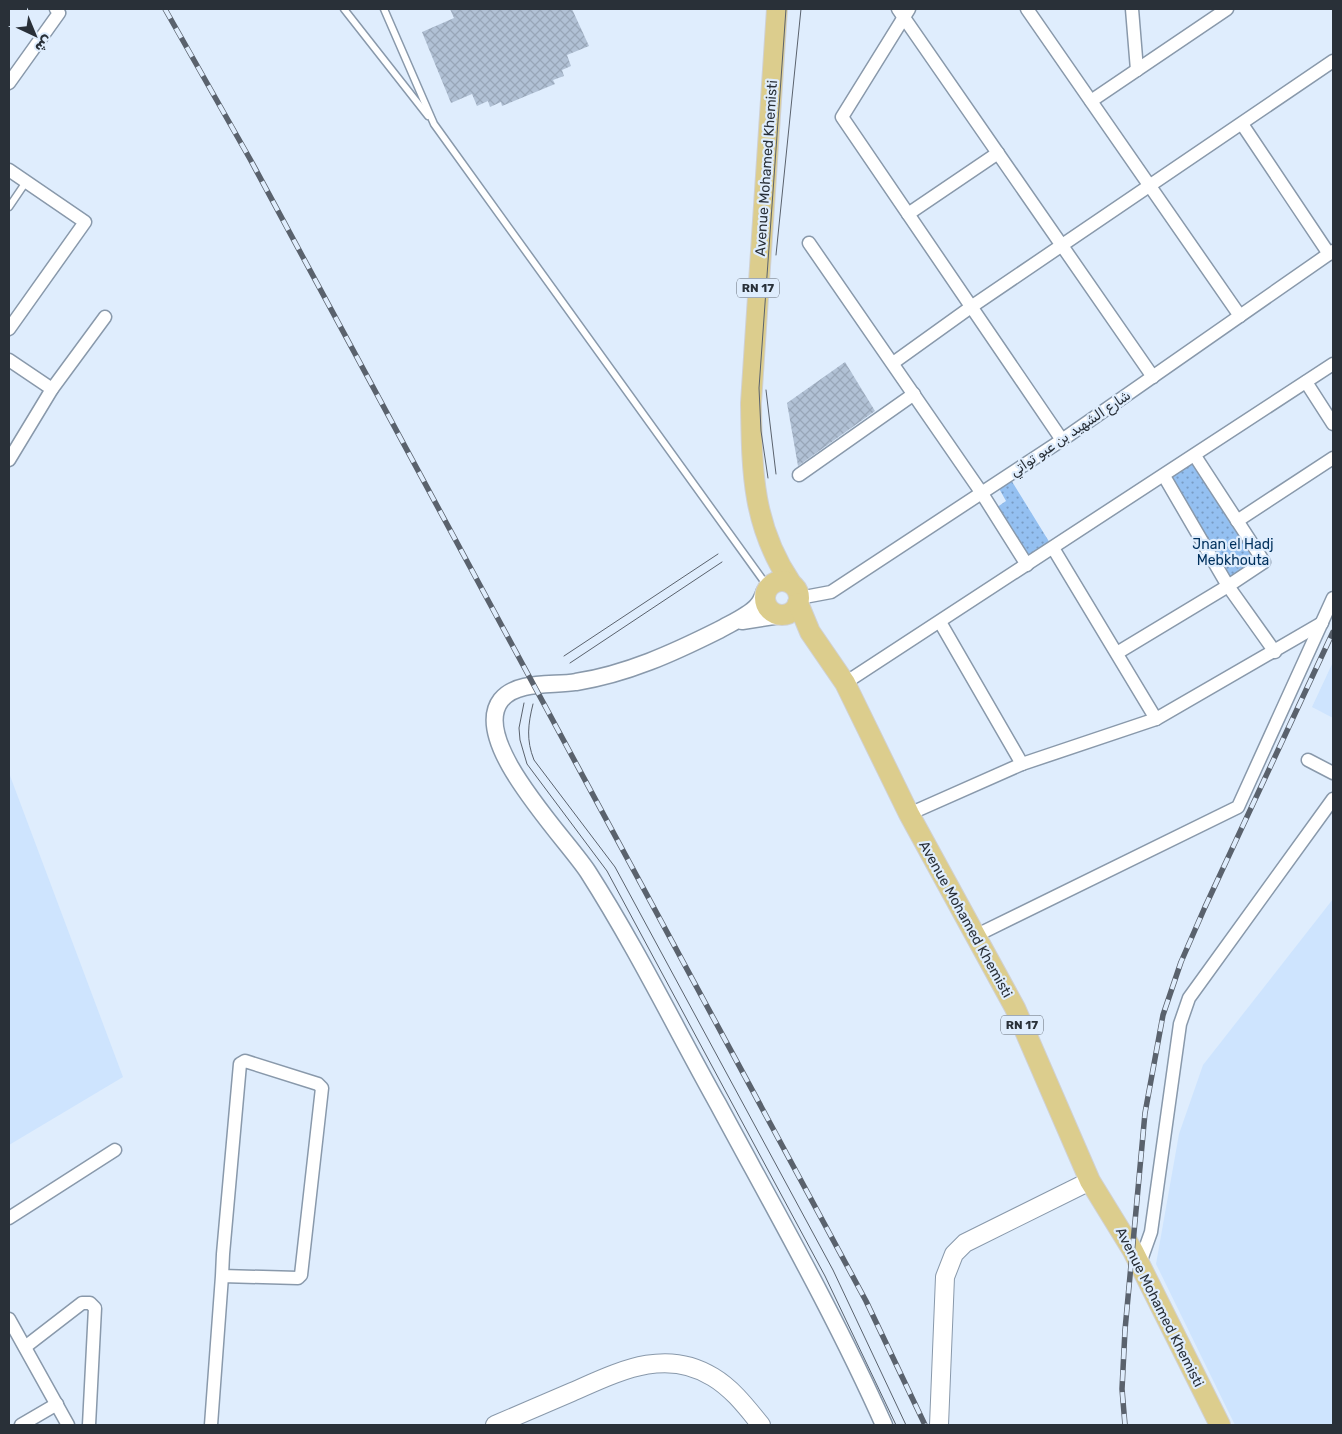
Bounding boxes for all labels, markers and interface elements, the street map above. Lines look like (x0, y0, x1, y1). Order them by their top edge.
north arrow (10, 10, 60, 60)
text: ش (31, 32, 56, 56)
street label: Avenue Mohamed Khemisti (752, 79, 781, 257)
road number: RN 17 (737, 278, 779, 298)
street label: شارع الشهيد بن عبو تواتي (1007, 387, 1135, 482)
park label: Jnan el Hadj Mebkhouta (1192, 536, 1274, 569)
street label: Avenue Mohamed Khemisti (915, 838, 1016, 1001)
road number: RN 17 (1001, 1016, 1043, 1034)
street label: Avenue Mohamed Khemisti (1112, 1225, 1207, 1390)

